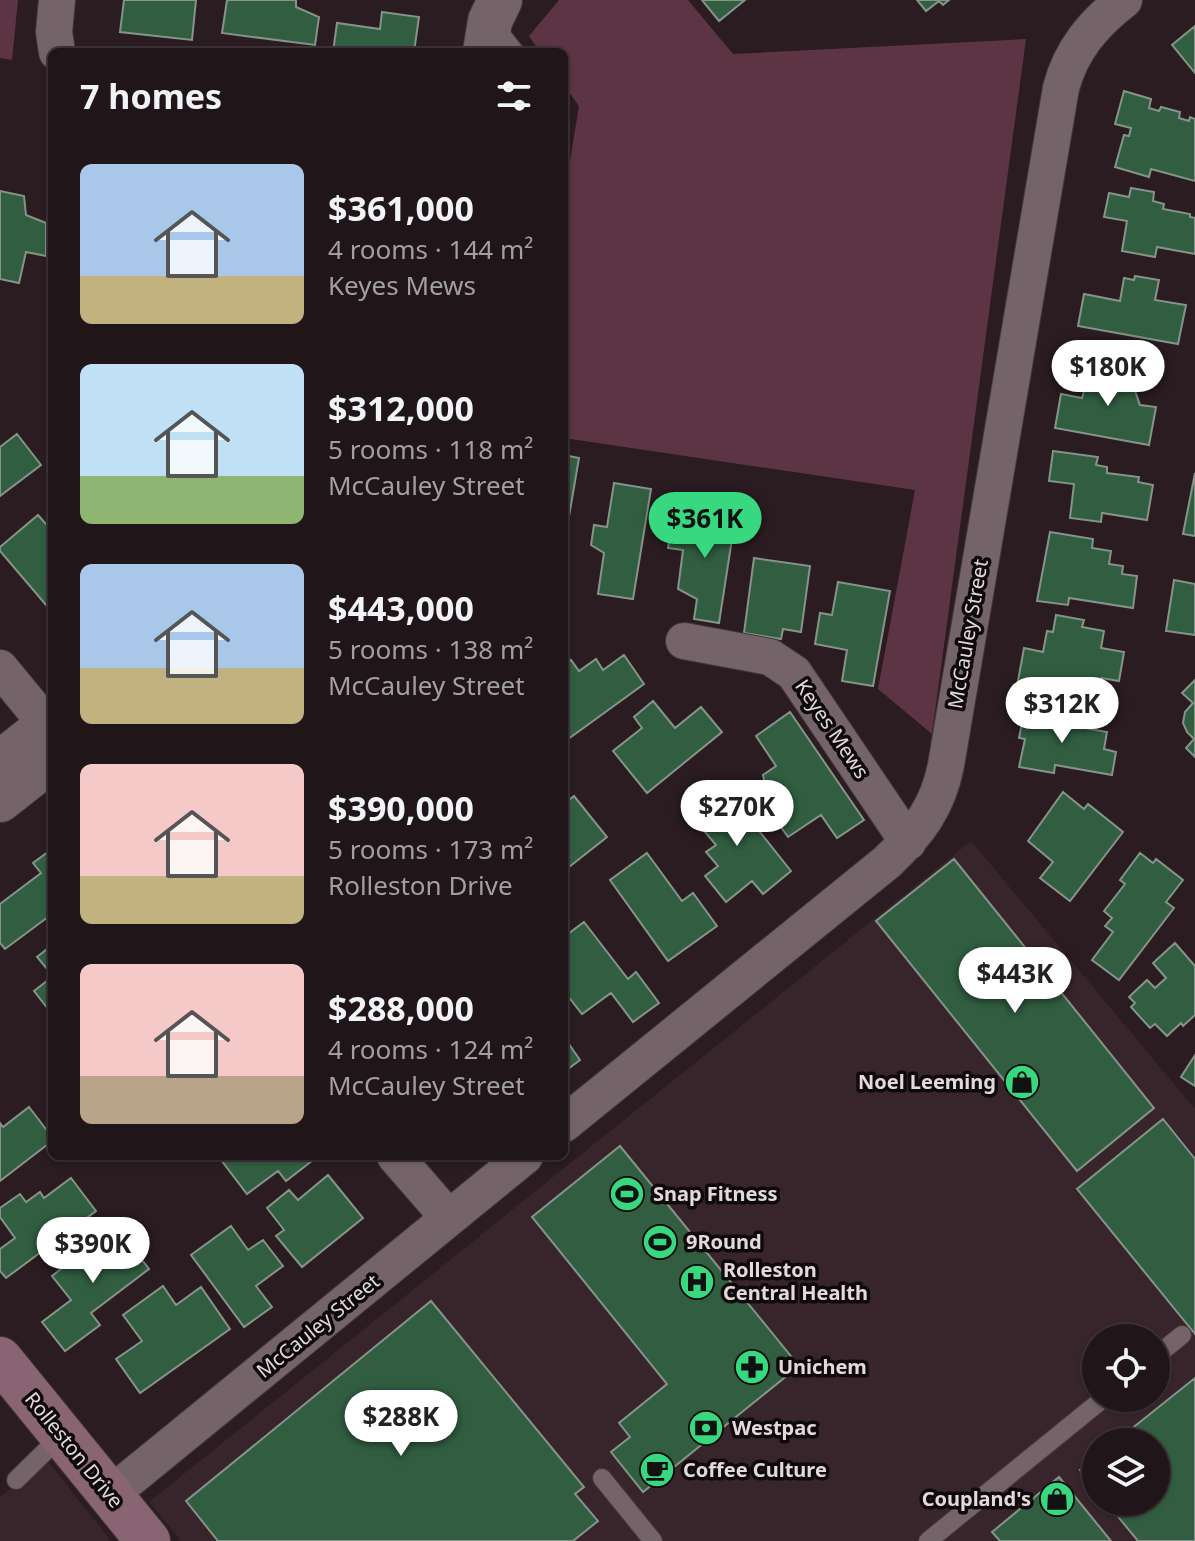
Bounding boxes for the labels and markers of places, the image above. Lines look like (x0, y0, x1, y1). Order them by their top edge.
pin: $180K (1052, 340, 1164, 408)
pin: $361K (649, 492, 761, 560)
pin: $312K (1006, 677, 1118, 745)
pin: $270K (681, 780, 793, 848)
pin: $443K (959, 947, 1071, 1015)
shop icon: Noel Leeming (1003, 1063, 1041, 1101)
place label: Noel Leeming (858, 1068, 996, 1095)
sports icon: Snap Fitness (608, 1175, 646, 1213)
place label: Snap Fitness (653, 1180, 778, 1207)
pin: $390K (37, 1217, 149, 1285)
sports icon: 9Round (641, 1223, 679, 1261)
place label: 9Round (686, 1228, 762, 1255)
place label: Rolleston Central Health (723, 1256, 868, 1306)
hospital icon: Rolleston Central Health (678, 1263, 716, 1301)
pharmacy icon: Unichem (733, 1348, 771, 1386)
place label: Unichem (778, 1353, 867, 1380)
pin: $288K (345, 1390, 457, 1458)
bank icon: Westpac (687, 1409, 725, 1447)
place label: Westpac (732, 1414, 817, 1441)
cafe icon: Coffee Culture (638, 1451, 676, 1489)
place label: Coffee Culture (683, 1456, 827, 1483)
shop icon: Coupland's (1038, 1480, 1076, 1518)
place label: Coupland's (922, 1485, 1031, 1512)

